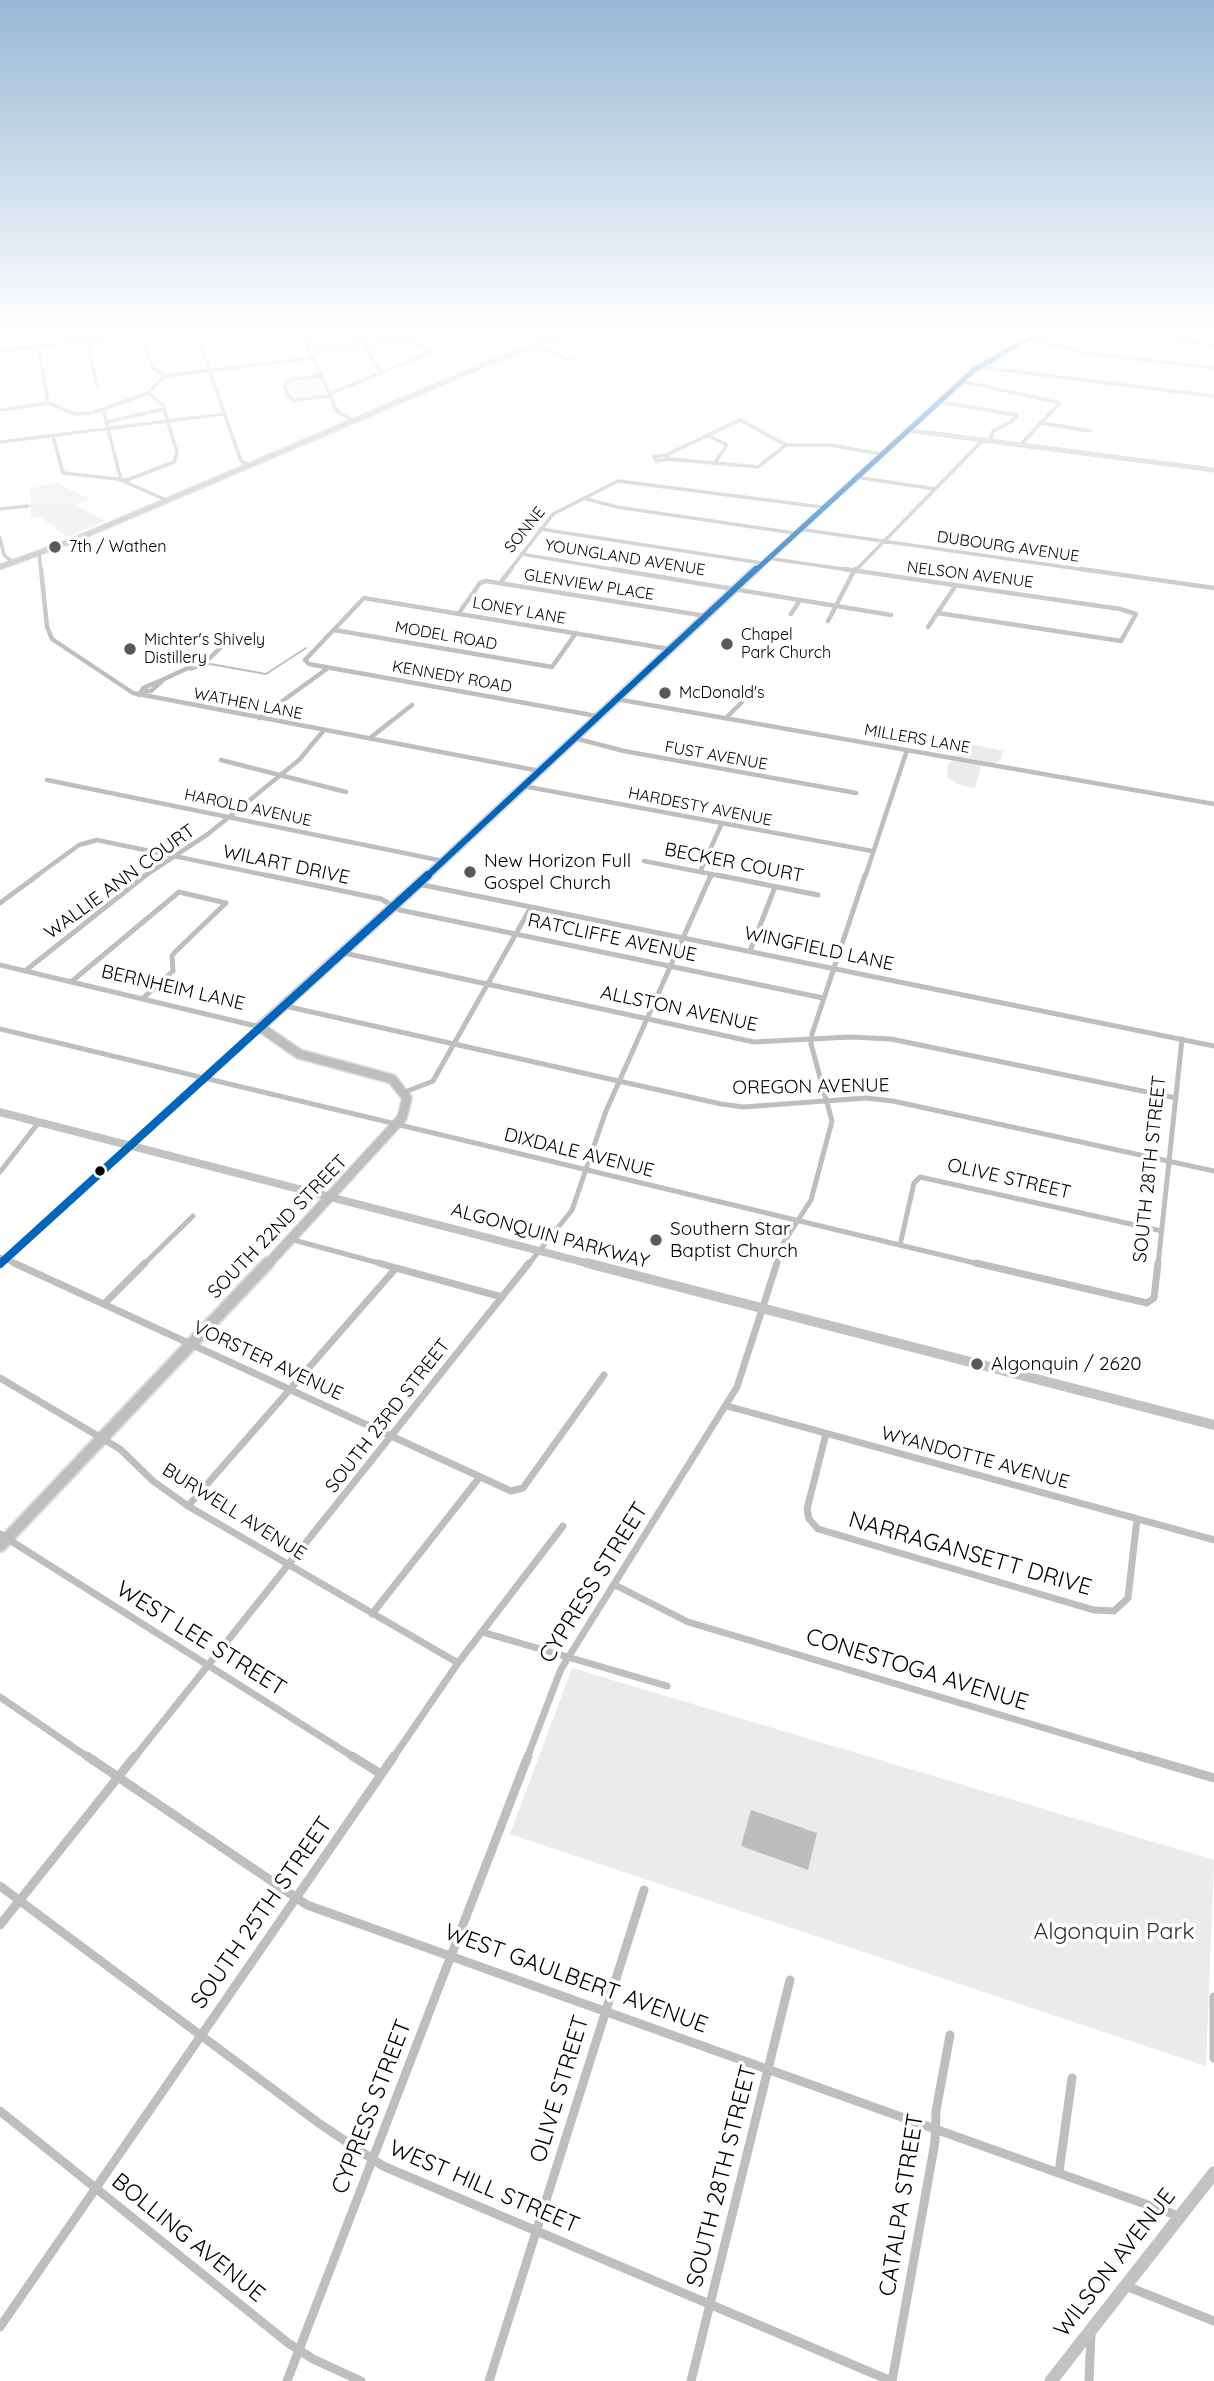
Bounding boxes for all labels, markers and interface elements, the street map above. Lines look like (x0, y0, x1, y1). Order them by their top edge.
street label: SONNE (501, 503, 549, 557)
street label: DUBOURG AVENUE (935, 527, 1081, 567)
street label: YOUNGLAND AVENUE (543, 536, 707, 580)
place label: 7th / Wathen (69, 537, 167, 557)
marker: 7th / Wathen (47, 539, 63, 555)
street label: NELSON AVENUE (906, 558, 1034, 592)
street label: GLENVIEW PLACE (522, 565, 656, 605)
street label: LONEY LANE (471, 593, 567, 629)
street label: MODEL ROAD (393, 618, 499, 654)
place label: Chapel Park Church (741, 625, 831, 663)
place label: Michter's Shively Distillery (144, 630, 265, 668)
marker: Chapel Park Church (719, 636, 735, 652)
marker: Michter's Shively Distillery (122, 641, 138, 657)
street label: KENNEDY ROAD (391, 657, 513, 697)
place label: McDonald's (679, 683, 765, 703)
street label: WATHEN LANE (192, 684, 304, 724)
marker: McDonald's (657, 685, 673, 701)
street label: MILLERS LANE (863, 720, 971, 758)
street label: FUST AVENUE (663, 738, 769, 774)
street label: HARDESTY AVENUE (626, 784, 774, 830)
street label: HAROLD AVENUE (183, 785, 313, 831)
street label: WALLIE ANN COURT (40, 820, 200, 944)
street label: BECKER COURT (662, 838, 806, 888)
street label: WILART DRIVE (220, 840, 352, 890)
place label: New Horizon Full Gospel Church (484, 850, 631, 894)
marker: New Horizon Full Gospel Church (462, 864, 478, 880)
street label: RATCLIFFE AVENUE (525, 909, 699, 967)
street label: WINGFIELD LANE (742, 922, 896, 976)
street label: BERNHEIM LANE (99, 960, 247, 1016)
street label: ALLSTON AVENUE (598, 981, 760, 1037)
street label: OREGON AVENUE (732, 1074, 890, 1100)
street label: SOUTH 28TH STREET (1129, 1074, 1171, 1264)
street label: DIXDALE AVENUE (502, 1123, 656, 1183)
street label: SOUTH 22ND STREET (204, 1150, 352, 1304)
street label: OLIVE STREET (945, 1154, 1073, 1204)
unlabelled marker (93, 1164, 107, 1178)
street label: ALGONQUIN PARKWAY (448, 1199, 652, 1273)
place label: Southern Star Baptist Church (670, 1218, 798, 1262)
marker: Southern Star Baptist Church (648, 1232, 664, 1248)
street label: VORSTER AVENUE (189, 1316, 347, 1406)
street label: SOUTH 23RD STREET (321, 1334, 455, 1498)
place label: Algonquin / 2620 (991, 1353, 1142, 1375)
marker: Algonquin / 2620 (969, 1356, 985, 1372)
street label: WYANDOTTE AVENUE (878, 1422, 1072, 1494)
street label: BURWELL AVENUE (158, 1459, 310, 1565)
street label: CYPRESS STREET (533, 1497, 655, 1669)
street label: NARRAGANSETT DRIVE (845, 1506, 1095, 1602)
street label: WEST LEE STREET (111, 1576, 291, 1702)
street label: CONESTOGA AVENUE (803, 1623, 1031, 1717)
street label: SOUTH 25TH STREET (185, 1812, 339, 2014)
street label: WEST GAULBERT AVENUE (441, 1918, 711, 2040)
park label: Algonquin Park (1033, 1918, 1195, 1946)
street label: OLIVE STREET (525, 2012, 595, 2166)
street label: CYPRESS STREET (326, 2016, 418, 2198)
street label: SOUTH 28TH STREET (681, 2062, 763, 2290)
street label: CATALPA STREET (874, 2112, 930, 2298)
street label: WEST HILL STREET (385, 2135, 583, 2239)
street label: BOLLING AVENUE (106, 2168, 270, 2308)
street label: WILSON AVENUE (1048, 2183, 1182, 2343)

